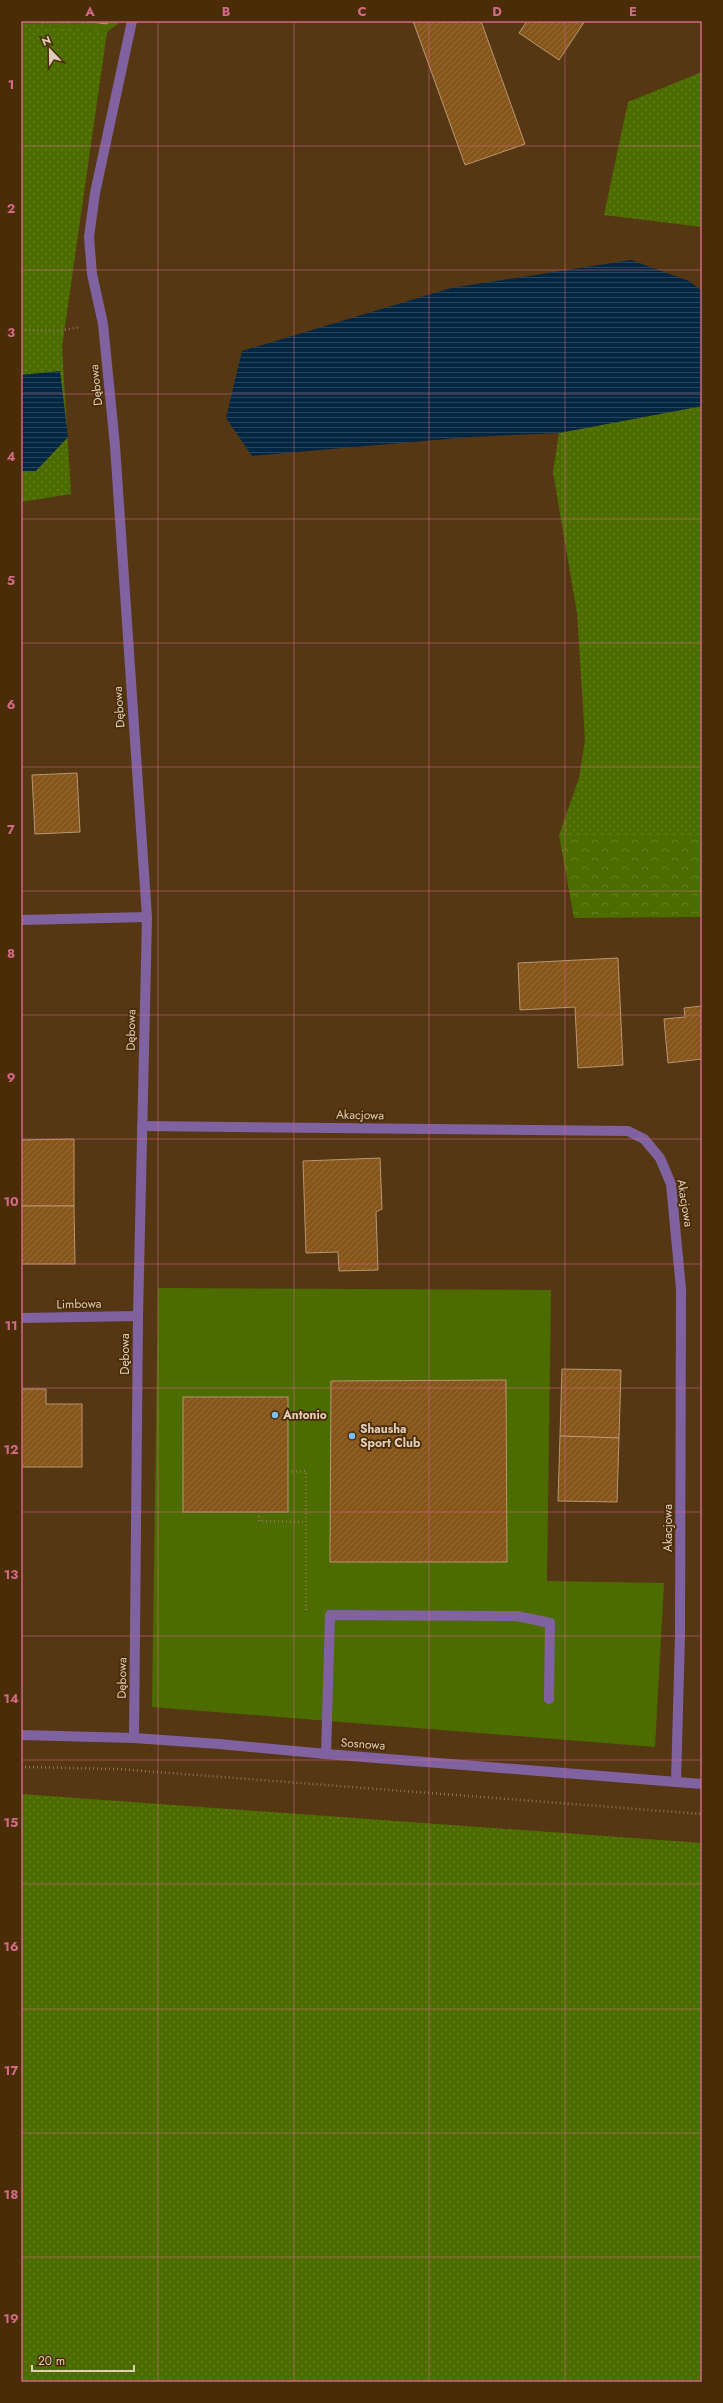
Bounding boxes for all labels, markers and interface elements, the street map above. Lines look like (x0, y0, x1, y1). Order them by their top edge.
text: A (84, 2, 95, 21)
text: B (222, 2, 231, 21)
text: C (357, 2, 367, 21)
text: D (492, 2, 502, 21)
text: E (629, 2, 637, 21)
north arrow (30, 30, 70, 70)
text: N (39, 32, 53, 50)
text: 1 (8, 75, 14, 94)
text: 2 (7, 199, 15, 218)
text: 3 (7, 323, 15, 342)
street label: Dębowa (85, 363, 107, 407)
text: 4 (6, 447, 16, 466)
text: 5 (7, 571, 15, 590)
street label: Dębowa (109, 685, 129, 728)
text: 6 (7, 695, 16, 714)
text: 7 (7, 820, 15, 839)
text: 8 (7, 944, 15, 963)
street label: Dębowa (122, 1009, 140, 1051)
text: 9 (7, 1068, 16, 1087)
street label: Akacjowa (336, 1106, 384, 1124)
street label: Akacjowa (672, 1178, 698, 1228)
text: 10 (3, 1192, 19, 1211)
street label: Limbowa (56, 1295, 102, 1313)
text: 11 (4, 1316, 18, 1335)
street label: Dębowa (116, 1333, 134, 1375)
place label: Antonio (282, 1406, 327, 1424)
marker: Antonio (270, 1410, 280, 1420)
place label: Shausha Sport Club (360, 1420, 421, 1452)
marker: Shausha Sport Club (347, 1431, 357, 1441)
text: 12 (3, 1440, 19, 1459)
street label: Akacjowa (659, 1504, 677, 1552)
text: 13 (4, 1565, 18, 1584)
street label: Dębowa (113, 1657, 131, 1699)
text: 14 (3, 1689, 19, 1708)
street label: Sosnowa (340, 1733, 386, 1755)
text: 15 (3, 1813, 19, 1832)
text: 16 (3, 1937, 19, 1956)
text: 17 (4, 2061, 18, 2080)
text: 18 (4, 2185, 18, 2204)
text: 19 (3, 2309, 19, 2328)
scale bar (32, 2347, 134, 2373)
text: 20 m (38, 2352, 65, 2370)

